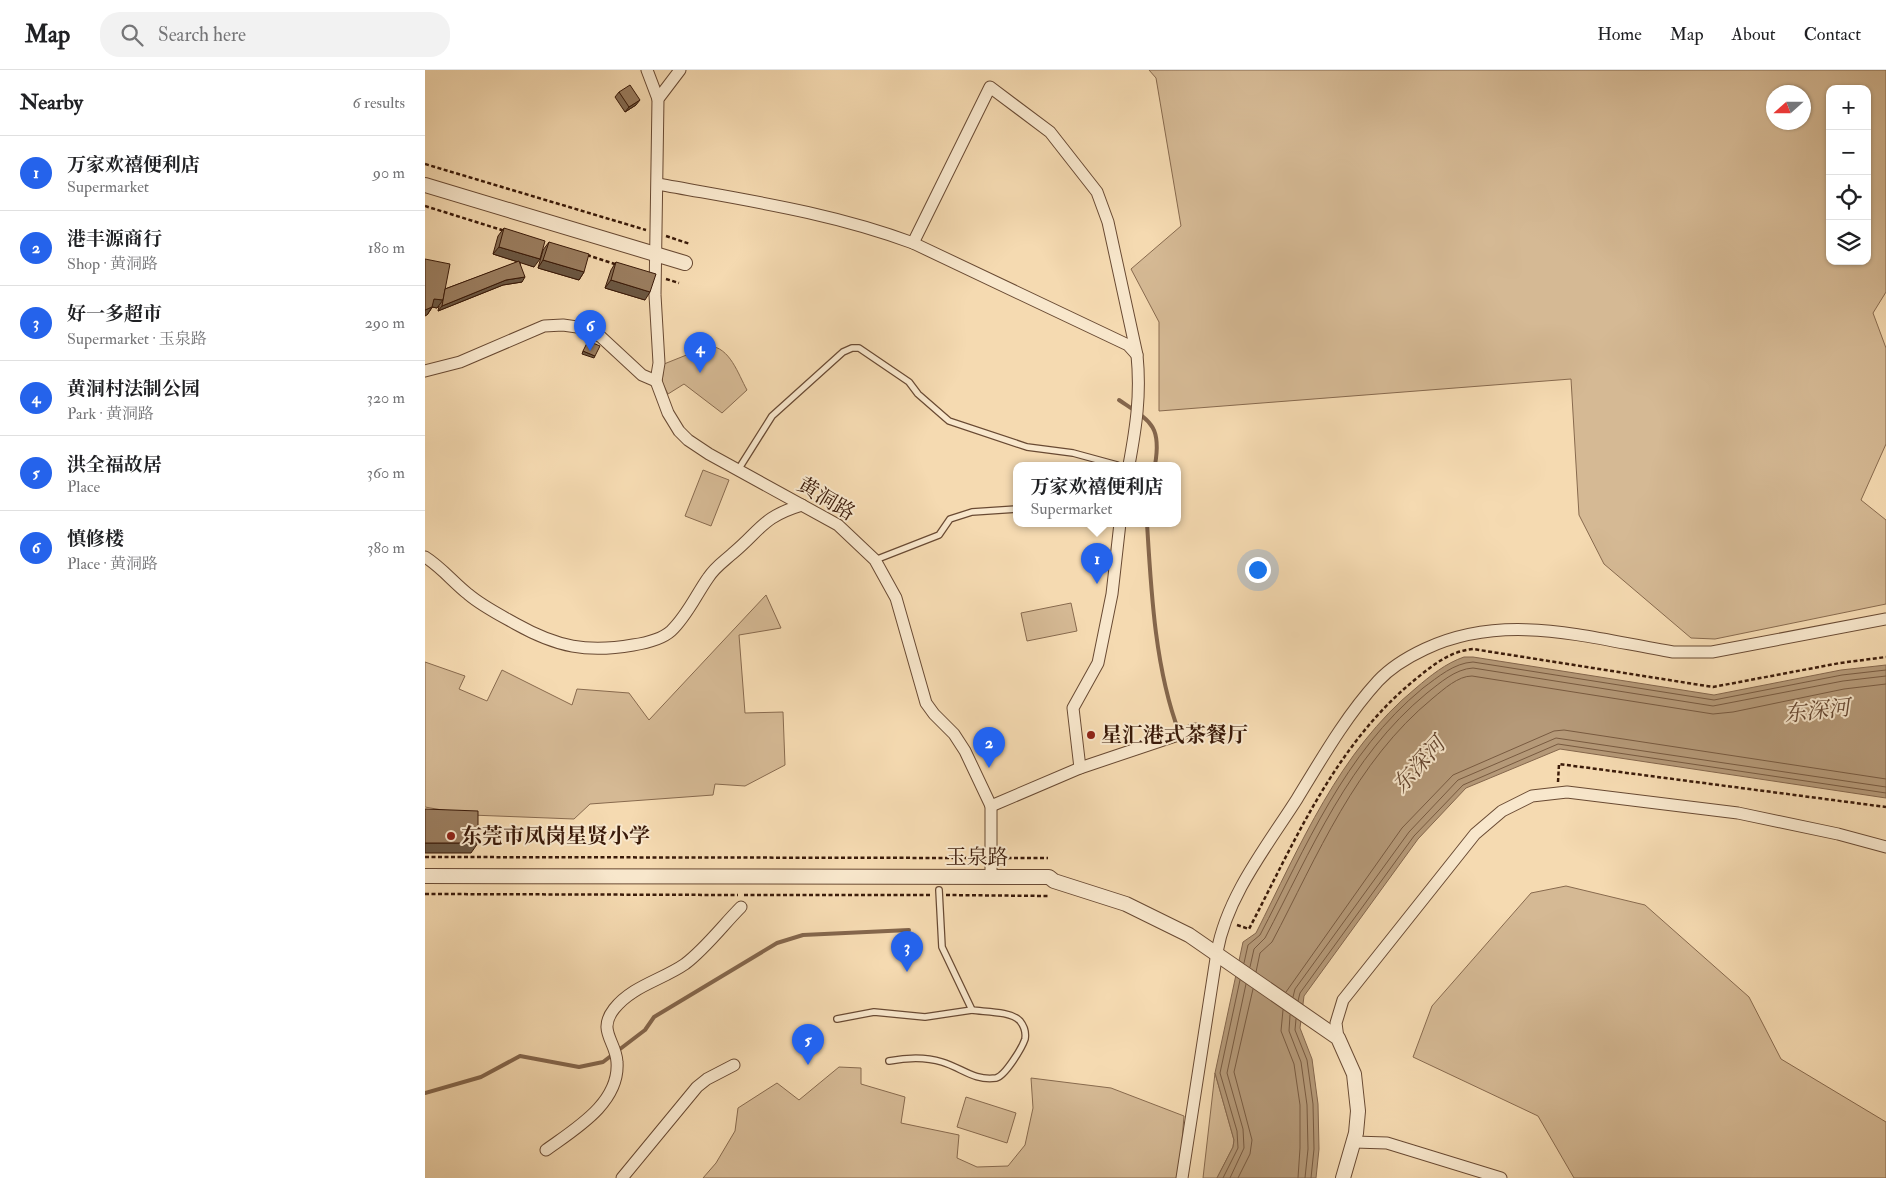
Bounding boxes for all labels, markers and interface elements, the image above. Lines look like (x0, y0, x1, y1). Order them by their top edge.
search box (100, 12, 450, 57)
text: Map (25, 19, 70, 50)
icon: search (118, 21, 146, 49)
text: Search here (158, 23, 246, 47)
text: Home (1597, 23, 1642, 46)
text: Map (1670, 23, 1704, 46)
text: About (1732, 23, 1776, 46)
text: Contact (1804, 23, 1861, 46)
north arrow (1766, 85, 1811, 130)
map controls (1826, 85, 1871, 265)
button: + (1826, 85, 1871, 130)
text: Nearby (20, 89, 83, 116)
text: 6 results (353, 93, 405, 113)
button: − (1826, 130, 1871, 175)
text: 万家欢禧便利店 (67, 153, 200, 177)
text: 1 (33, 163, 39, 183)
text: 90 m (373, 163, 405, 183)
button: locate (1826, 175, 1871, 220)
text: Supermarket (67, 177, 149, 197)
button: layers (1826, 220, 1871, 265)
text: 港丰源商行 (67, 227, 162, 251)
text: 2 (32, 238, 40, 258)
text: 180 m (368, 238, 405, 258)
text: Shop · 黄洞路 (67, 254, 158, 274)
text: 好一多超市 (67, 302, 162, 326)
pin: 6 (574, 310, 606, 351)
text: 3 (33, 313, 39, 333)
text: 290 m (365, 313, 405, 333)
text: Supermarket · 玉泉路 (67, 329, 207, 349)
pin: 4 (684, 332, 716, 373)
text: 黄洞村法制公园 (67, 377, 200, 401)
text: 4 (32, 388, 40, 408)
text: 320 m (367, 388, 405, 408)
text: Park · 黄洞路 (67, 404, 154, 424)
text: 洪全福故居 (67, 453, 162, 477)
popup (1013, 462, 1181, 527)
text: 5 (32, 463, 40, 483)
text: 360 m (367, 463, 405, 483)
street label: 黄洞路 (792, 471, 860, 527)
text: 万家欢禧便利店 (1030, 475, 1164, 499)
text: Place (67, 477, 100, 497)
text: Supermarket (1030, 499, 1113, 519)
text: 慎修楼 (67, 527, 124, 551)
text: 6 (32, 538, 40, 558)
text: 380 m (367, 538, 405, 558)
pin: 1 (1081, 543, 1113, 584)
text: Place · 黄洞路 (67, 554, 158, 574)
your location (1245, 557, 1271, 583)
water label: 东深河 (1783, 693, 1855, 728)
place label: 星汇港式茶餐厅 (1101, 722, 1248, 749)
pin: 2 (973, 727, 1005, 768)
water label: 东深河 (1387, 728, 1454, 799)
marker: 星汇港式茶餐厅 (1085, 729, 1097, 741)
place label: 东莞市凤岗星贤小学 (461, 823, 650, 850)
marker: 东莞市凤岗星贤小学 (445, 830, 457, 842)
street label: 玉泉路 (946, 844, 1009, 871)
pin: 3 (891, 931, 923, 972)
pin: 5 (792, 1024, 824, 1065)

